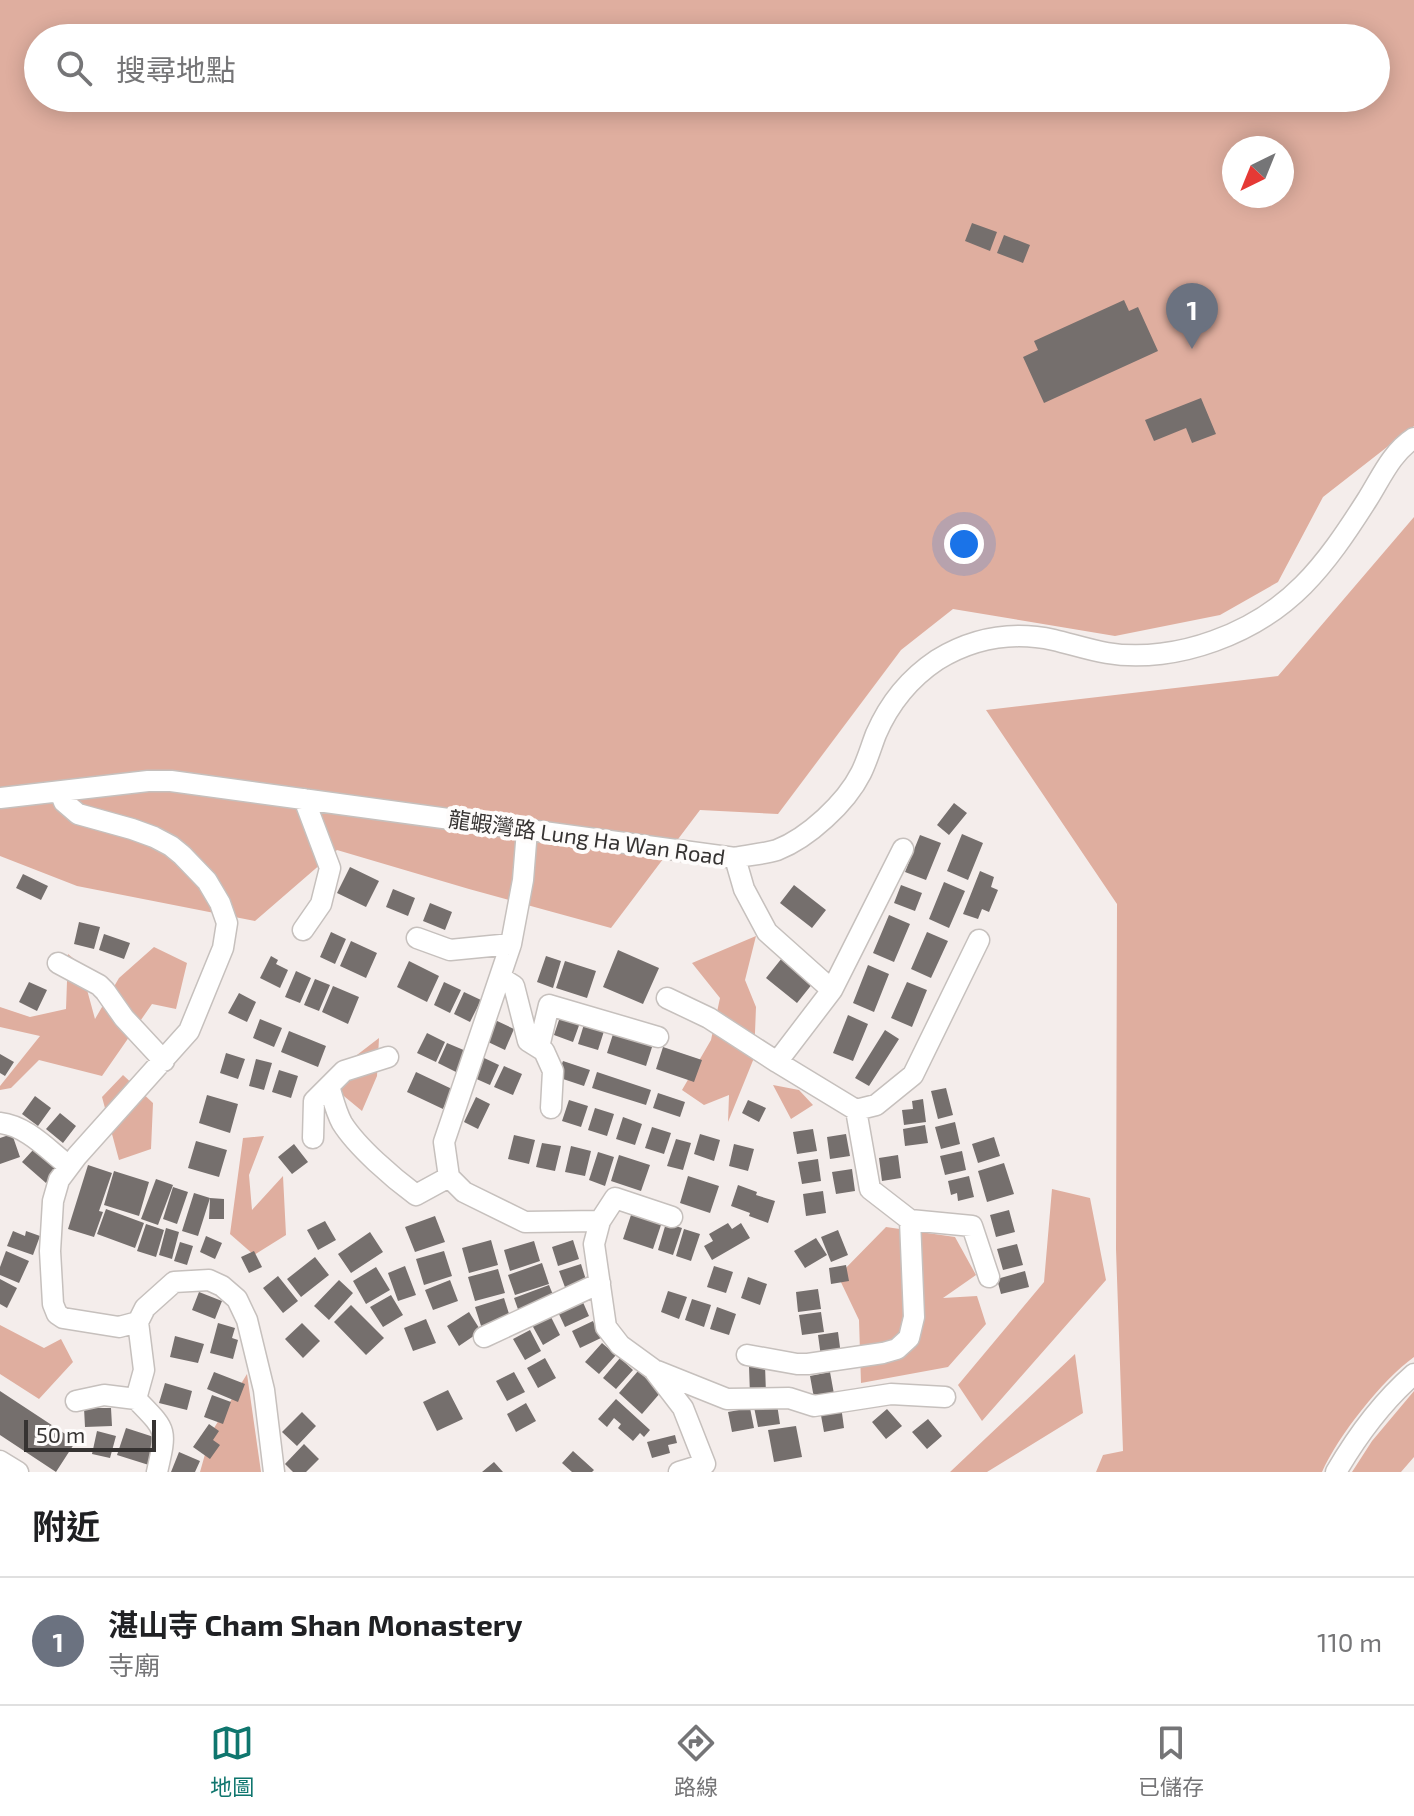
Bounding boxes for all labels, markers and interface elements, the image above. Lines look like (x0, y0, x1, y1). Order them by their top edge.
search box (24, 24, 1390, 112)
icon: search (52, 46, 96, 90)
text: 搜尋地點 (116, 51, 236, 87)
north arrow (1222, 136, 1294, 208)
pin: 1 (1166, 283, 1218, 349)
your location (944, 524, 984, 564)
street label: 龍蝦灣路 Lung Ha Wan Road (447, 805, 727, 869)
scale bar (24, 1416, 156, 1452)
text: 50 m (36, 1421, 85, 1447)
text: 附近 (32, 1505, 100, 1546)
text: 湛山寺 Cham Shan Monastery (108, 1606, 523, 1642)
text: 1 (52, 1626, 64, 1657)
text: 110 m (1317, 1626, 1382, 1657)
text: 寺廟 (108, 1649, 160, 1680)
tab: 地圖 (210, 1721, 254, 1801)
tab: 路線 (674, 1721, 718, 1801)
tab: 已儲存 (1138, 1721, 1204, 1801)

